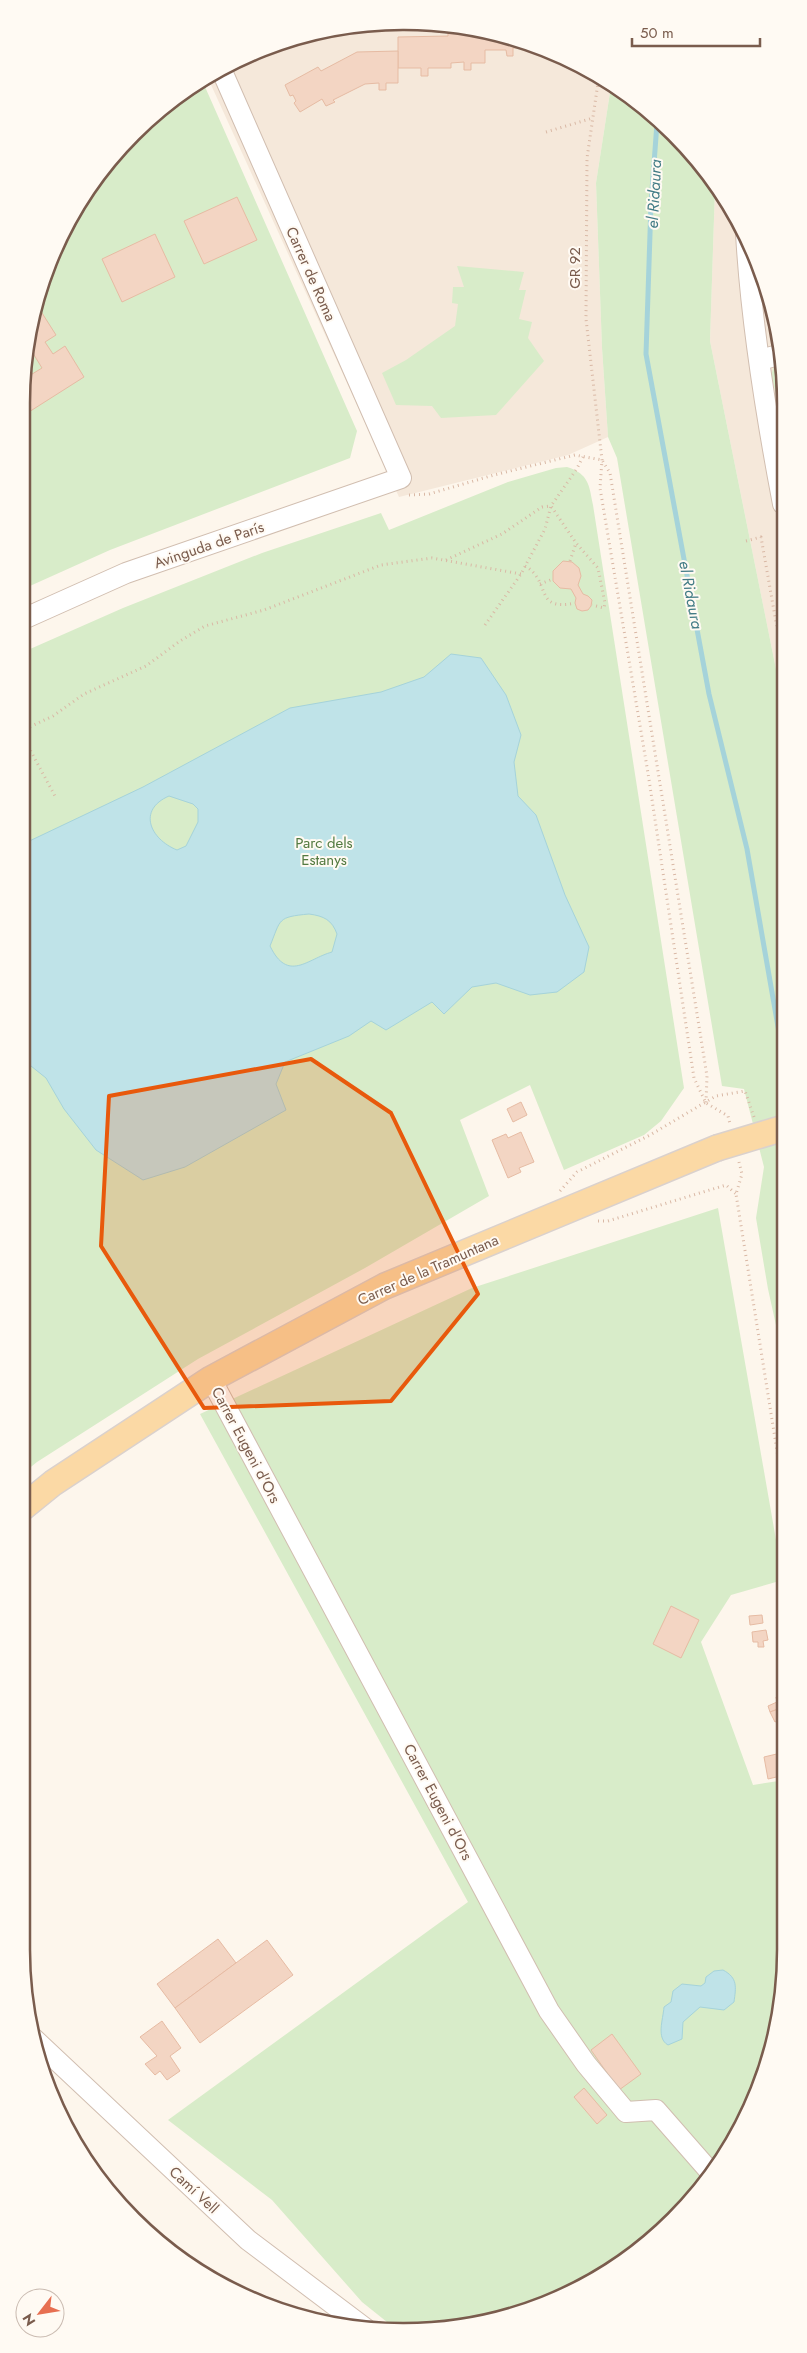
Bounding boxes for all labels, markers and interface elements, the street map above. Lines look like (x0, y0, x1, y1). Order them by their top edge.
scale bar (632, 15, 760, 47)
text: 50 m (640, 22, 674, 44)
water label: el Ridaura (641, 159, 667, 229)
street label: Carrer de Roma (280, 223, 342, 325)
street label: GR 92 (564, 247, 586, 289)
street label: Avinguda de París (151, 516, 267, 574)
water label: el Ridaura (673, 559, 709, 631)
park label: Parc dels Estanys (295, 832, 353, 871)
street label: Carrer de la Tramuntana (354, 1229, 502, 1311)
street label: Carrer Eugeni d'Ors (206, 1383, 286, 1507)
street label: Carrer Eugeni d'Ors (398, 1740, 478, 1864)
street label: Camí Vell (164, 2161, 224, 2219)
north arrow (15, 2288, 65, 2338)
text: N (17, 2310, 40, 2330)

